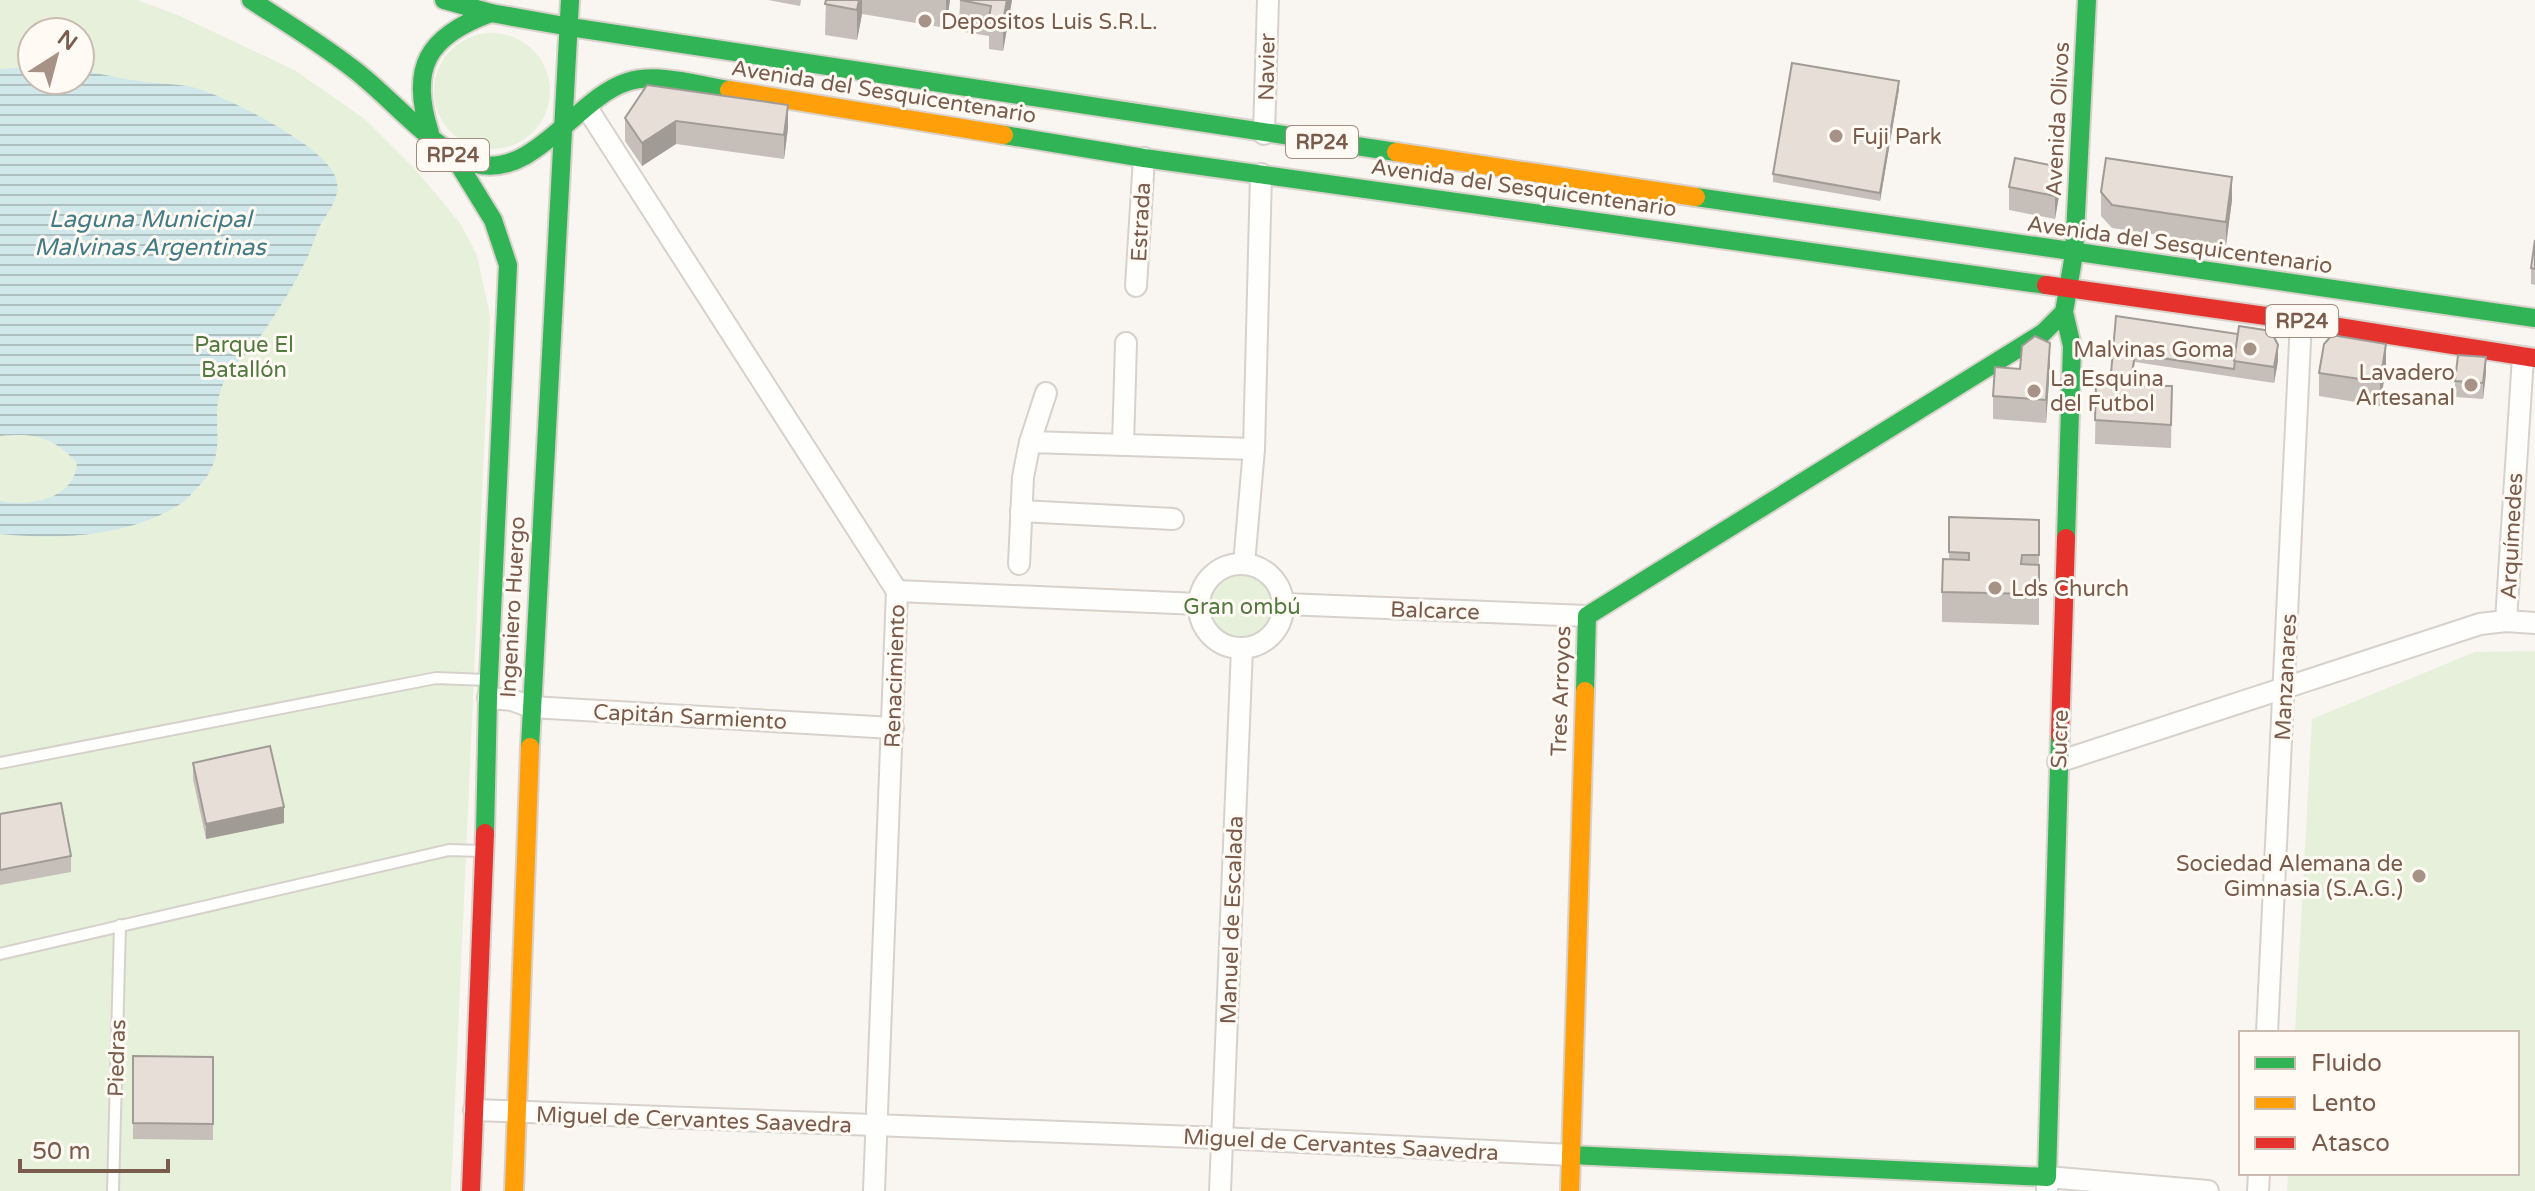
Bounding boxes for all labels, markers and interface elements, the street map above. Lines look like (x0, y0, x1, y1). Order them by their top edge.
place label: Depositos Luis S.R.L. (941, 9, 1158, 35)
marker: Depositos Luis S.R.L. (916, 12, 934, 30)
north arrow (16, 16, 96, 96)
text: N (52, 25, 82, 56)
street label: Navier (1253, 32, 1281, 101)
street label: Avenida Olivos (2041, 41, 2075, 197)
street label: Avenida del Sesquicentenario (730, 55, 1038, 129)
place label: Fuji Park (1852, 124, 1942, 150)
road number: RP24 (1286, 126, 1358, 158)
marker: Fuji Park (1827, 127, 1845, 145)
road number: RP24 (417, 139, 489, 171)
street label: Avenida del Sesquicentenario (1369, 154, 1678, 222)
street label: Estrada (1126, 182, 1156, 263)
water label: Laguna Municipal Malvinas Argentinas (34, 205, 267, 262)
street label: Avenida del Sesquicentenario (2025, 211, 2334, 279)
road number: RP24 (2266, 305, 2338, 337)
park label: Parque El Batallón (194, 332, 294, 383)
place label: Malvinas Goma (2073, 337, 2234, 363)
marker: Malvinas Goma (2241, 340, 2259, 358)
place label: Lavadero Artesanal (2355, 360, 2455, 411)
place label: La Esquina del Futbol (2050, 366, 2164, 417)
marker: Lavadero Artesanal (2462, 376, 2480, 394)
marker: La Esquina del Futbol (2025, 382, 2043, 400)
street label: Arquímedes (2496, 472, 2528, 600)
street label: Ingeniero Huergo (495, 516, 531, 699)
place label: Lds Church (2011, 576, 2129, 602)
marker: Lds Church (1986, 579, 2004, 597)
park label: Gran ombú (1183, 594, 1301, 620)
street label: Balcarce (1390, 596, 1480, 626)
street label: Renacimiento (879, 604, 911, 748)
street label: Manzanares (2270, 613, 2302, 741)
street label: Tres Arroyos (1546, 625, 1576, 757)
street label: Capitán Sarmiento (592, 699, 788, 735)
street label: Sucre (2046, 709, 2074, 769)
street label: Manuel de Escalada (1215, 815, 1249, 1025)
place label: Sociedad Alemana de Gimnasia (S.A.G.) (2176, 851, 2403, 902)
marker: Sociedad Alemana de Gimnasia (S.A.G.) (2410, 867, 2428, 885)
street label: Piedras (103, 1019, 131, 1097)
legend (2239, 1031, 2519, 1175)
text: Fluido (2311, 1049, 2382, 1078)
text: Lento (2311, 1089, 2376, 1118)
street label: Miguel de Cervantes Saavedra (536, 1101, 852, 1139)
scale bar (20, 1123, 168, 1173)
street label: Miguel de Cervantes Saavedra (1182, 1124, 1499, 1166)
text: Atasco (2311, 1129, 2390, 1158)
text: 50 m (32, 1137, 90, 1166)

